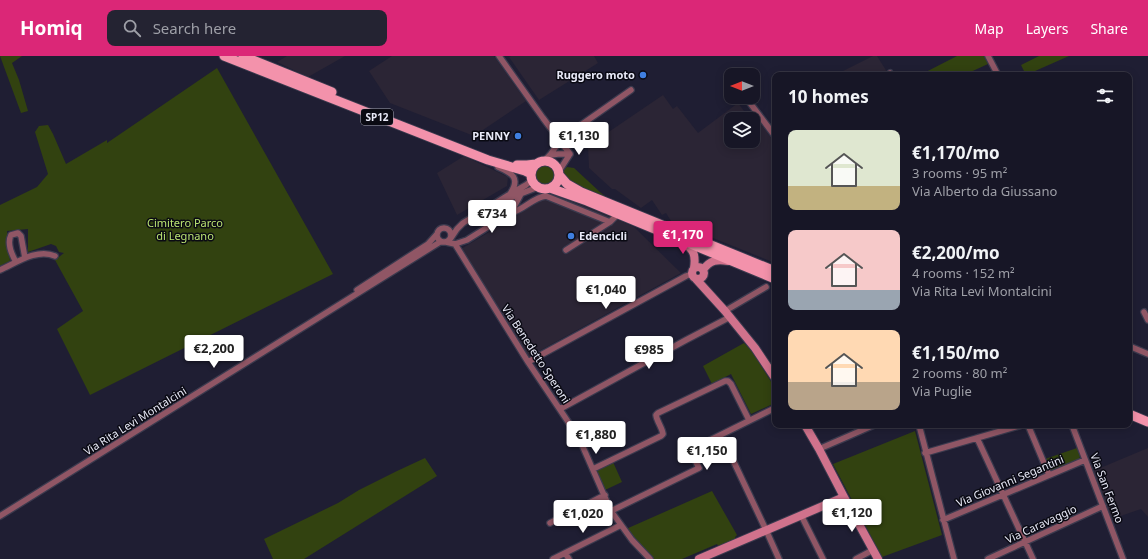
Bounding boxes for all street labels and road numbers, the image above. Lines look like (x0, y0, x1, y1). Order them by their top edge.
road number: SP12 (361, 109, 393, 125)
street label: Via Benedetto Speroni (499, 301, 574, 406)
street label: Via Rita Levi Montalcini (81, 383, 189, 458)
street label: Via Giovanni Segantini (954, 451, 1066, 510)
street label: Via San Fermo (1087, 451, 1128, 525)
street label: Via Caravaggio (1003, 500, 1079, 547)

